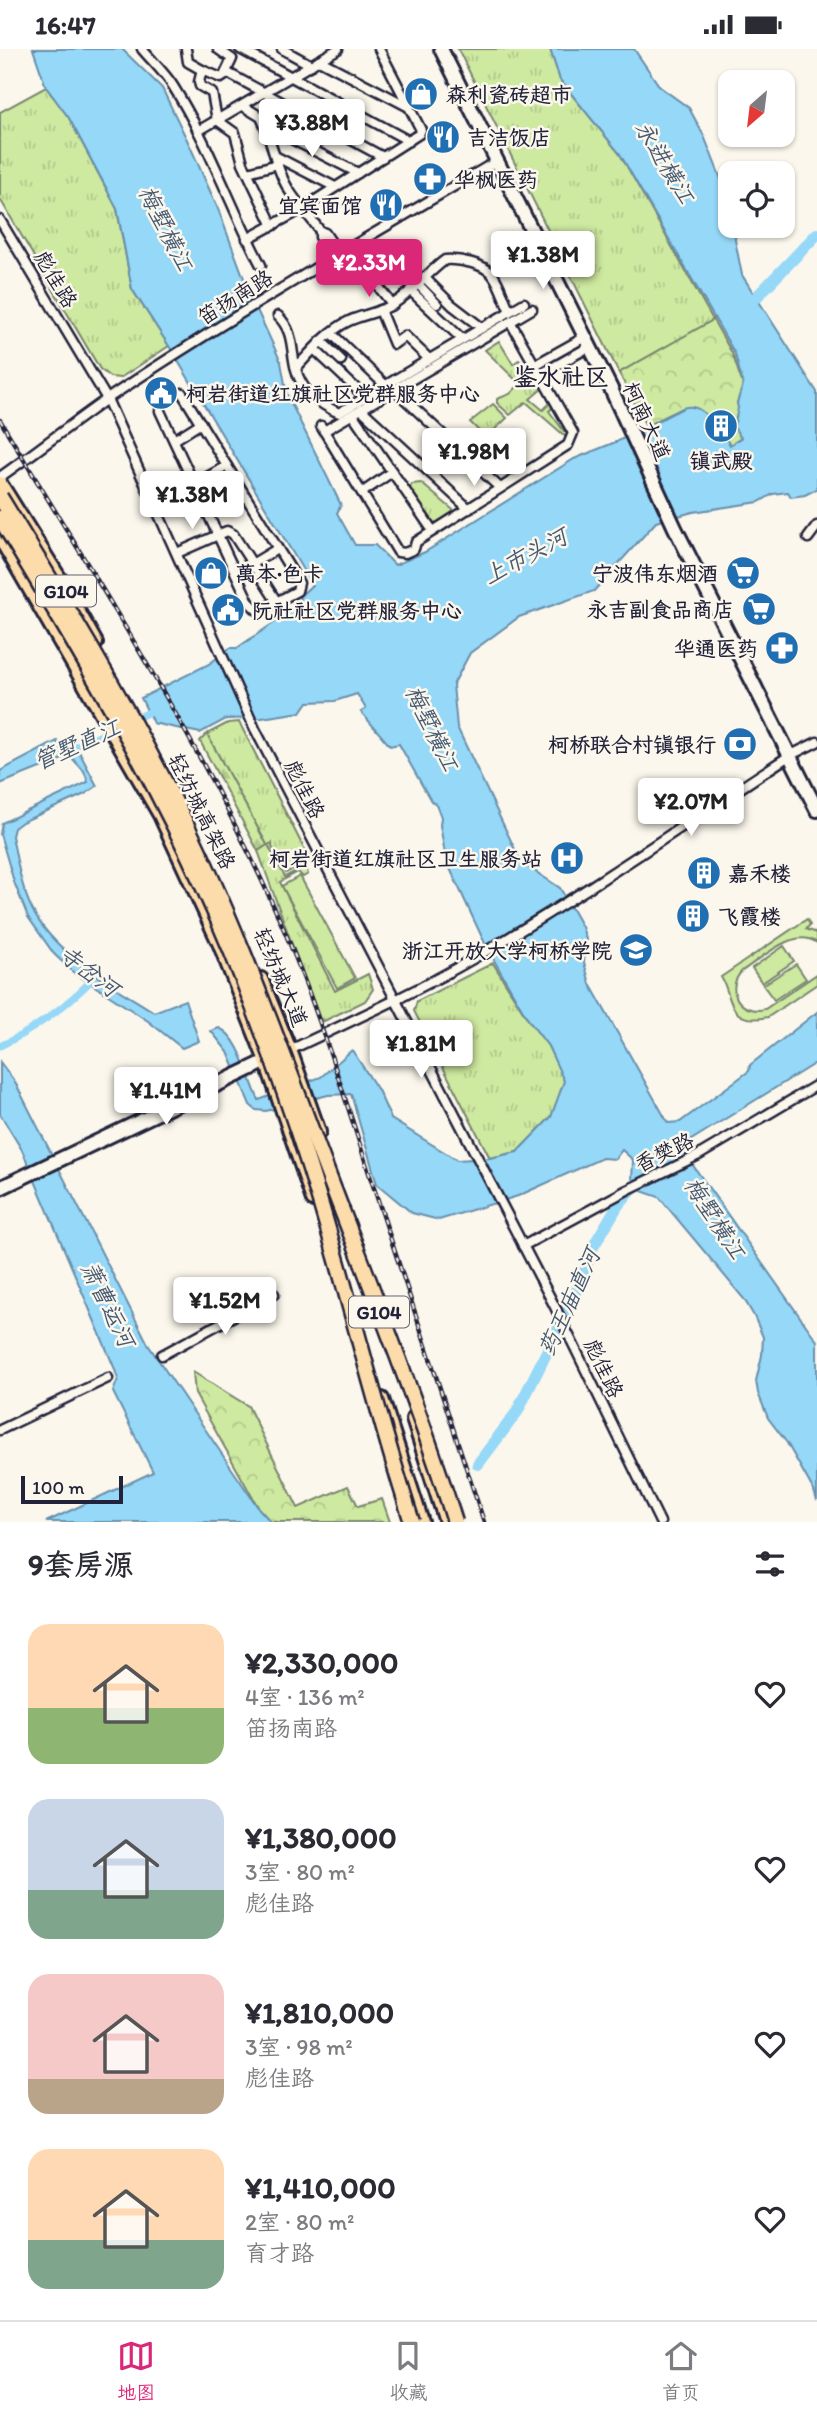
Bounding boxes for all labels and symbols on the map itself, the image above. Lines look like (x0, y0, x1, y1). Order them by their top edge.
north arrow (718, 70, 794, 147)
shop icon: 森利瓷砖超市 (402, 75, 440, 113)
place label: 森利瓷砖超市 (446, 82, 572, 107)
pin: ¥3.88M (255, 99, 369, 159)
water label: 永进横江 (629, 115, 701, 209)
restaurant icon: 吉洁饭店 (424, 118, 462, 156)
place label: 吉洁饭店 (467, 125, 551, 150)
pharmacy icon: 华枫医药 (411, 160, 449, 198)
place label: 华枫医药 (454, 167, 538, 192)
water label: 梅墅横江 (133, 181, 200, 276)
restaurant icon: 宜宾面馆 (367, 186, 405, 224)
place label: 宜宾面馆 (278, 193, 362, 218)
pin: ¥1.38M (486, 231, 600, 291)
pin: ¥2.33M (312, 239, 426, 299)
street label: 彪佳路 (29, 246, 83, 312)
street label: 笛扬南路 (193, 264, 277, 330)
district label: 鉴水社区 (513, 362, 609, 391)
public building icon: 柯岩街道红旗社区党群服务中心 (142, 374, 180, 412)
street label: 柯南大道 (618, 378, 676, 464)
place label: 柯岩街道红旗社区党群服务中心 (186, 381, 480, 406)
building icon: 镇武殿 (702, 407, 740, 445)
pin: ¥1.98M (417, 429, 531, 488)
place label: 镇武殿 (690, 448, 753, 473)
pin: ¥1.38M (135, 471, 249, 531)
water label: 上市头河 (478, 520, 576, 590)
shop icon: 萬本·色卡 (192, 554, 230, 592)
supermarket icon: 宁波伟东烟酒 (724, 554, 762, 592)
place label: 萬本·色卡 (235, 561, 324, 586)
place label: 宁波伟东烟酒 (592, 561, 718, 586)
road number: G104 (36, 575, 96, 607)
supermarket icon: 永吉副食品商店 (740, 590, 778, 628)
public building icon: 阮社社区党群服务中心 (209, 591, 247, 629)
place label: 永吉副食品商店 (587, 597, 734, 622)
place label: 阮社社区党群服务中心 (252, 598, 462, 623)
pharmacy icon: 华通医药 (763, 629, 801, 667)
place label: 华通医药 (674, 636, 758, 661)
water label: 梅墅横江 (399, 681, 465, 776)
water label: 管墅直江 (29, 712, 126, 775)
bank icon: 柯桥联合村镇银行 (721, 725, 759, 763)
place label: 柯桥联合村镇银行 (548, 732, 716, 757)
street label: 轻纺城高架路 (163, 749, 241, 873)
street label: 彪佳路 (280, 755, 330, 823)
pin: ¥2.07M (634, 779, 748, 838)
hospital icon: 柯岩街道红旗社区卫生服务站 (548, 839, 586, 877)
place label: 柯岩街道红旗社区卫生服务站 (269, 846, 542, 871)
building icon: 嘉禾楼 (685, 854, 723, 892)
place label: 嘉禾楼 (728, 861, 791, 886)
building icon: 飞霞楼 (674, 897, 712, 935)
place label: 飞霞楼 (718, 904, 781, 929)
street label: 轻纺城大道 (249, 924, 313, 1030)
school or university icon: 浙江开放大学柯桥学院 (617, 931, 655, 969)
place label: 浙江开放大学柯桥学院 (402, 938, 612, 963)
water label: 寺岔河 (53, 939, 128, 1005)
pin: ¥1.81M (364, 1021, 478, 1080)
pin: ¥1.41M (109, 1067, 223, 1127)
street label: 香樊路 (630, 1127, 698, 1177)
water label: 梅墅横江 (678, 1172, 752, 1265)
water label: 药王庙直河 (532, 1240, 608, 1360)
water label: 萧曹运河 (75, 1257, 143, 1355)
pin: ¥1.52M (168, 1277, 282, 1337)
road number: G104 (349, 1296, 409, 1327)
street label: 彪佳路 (579, 1334, 629, 1402)
scale bar (21, 1473, 122, 1505)

